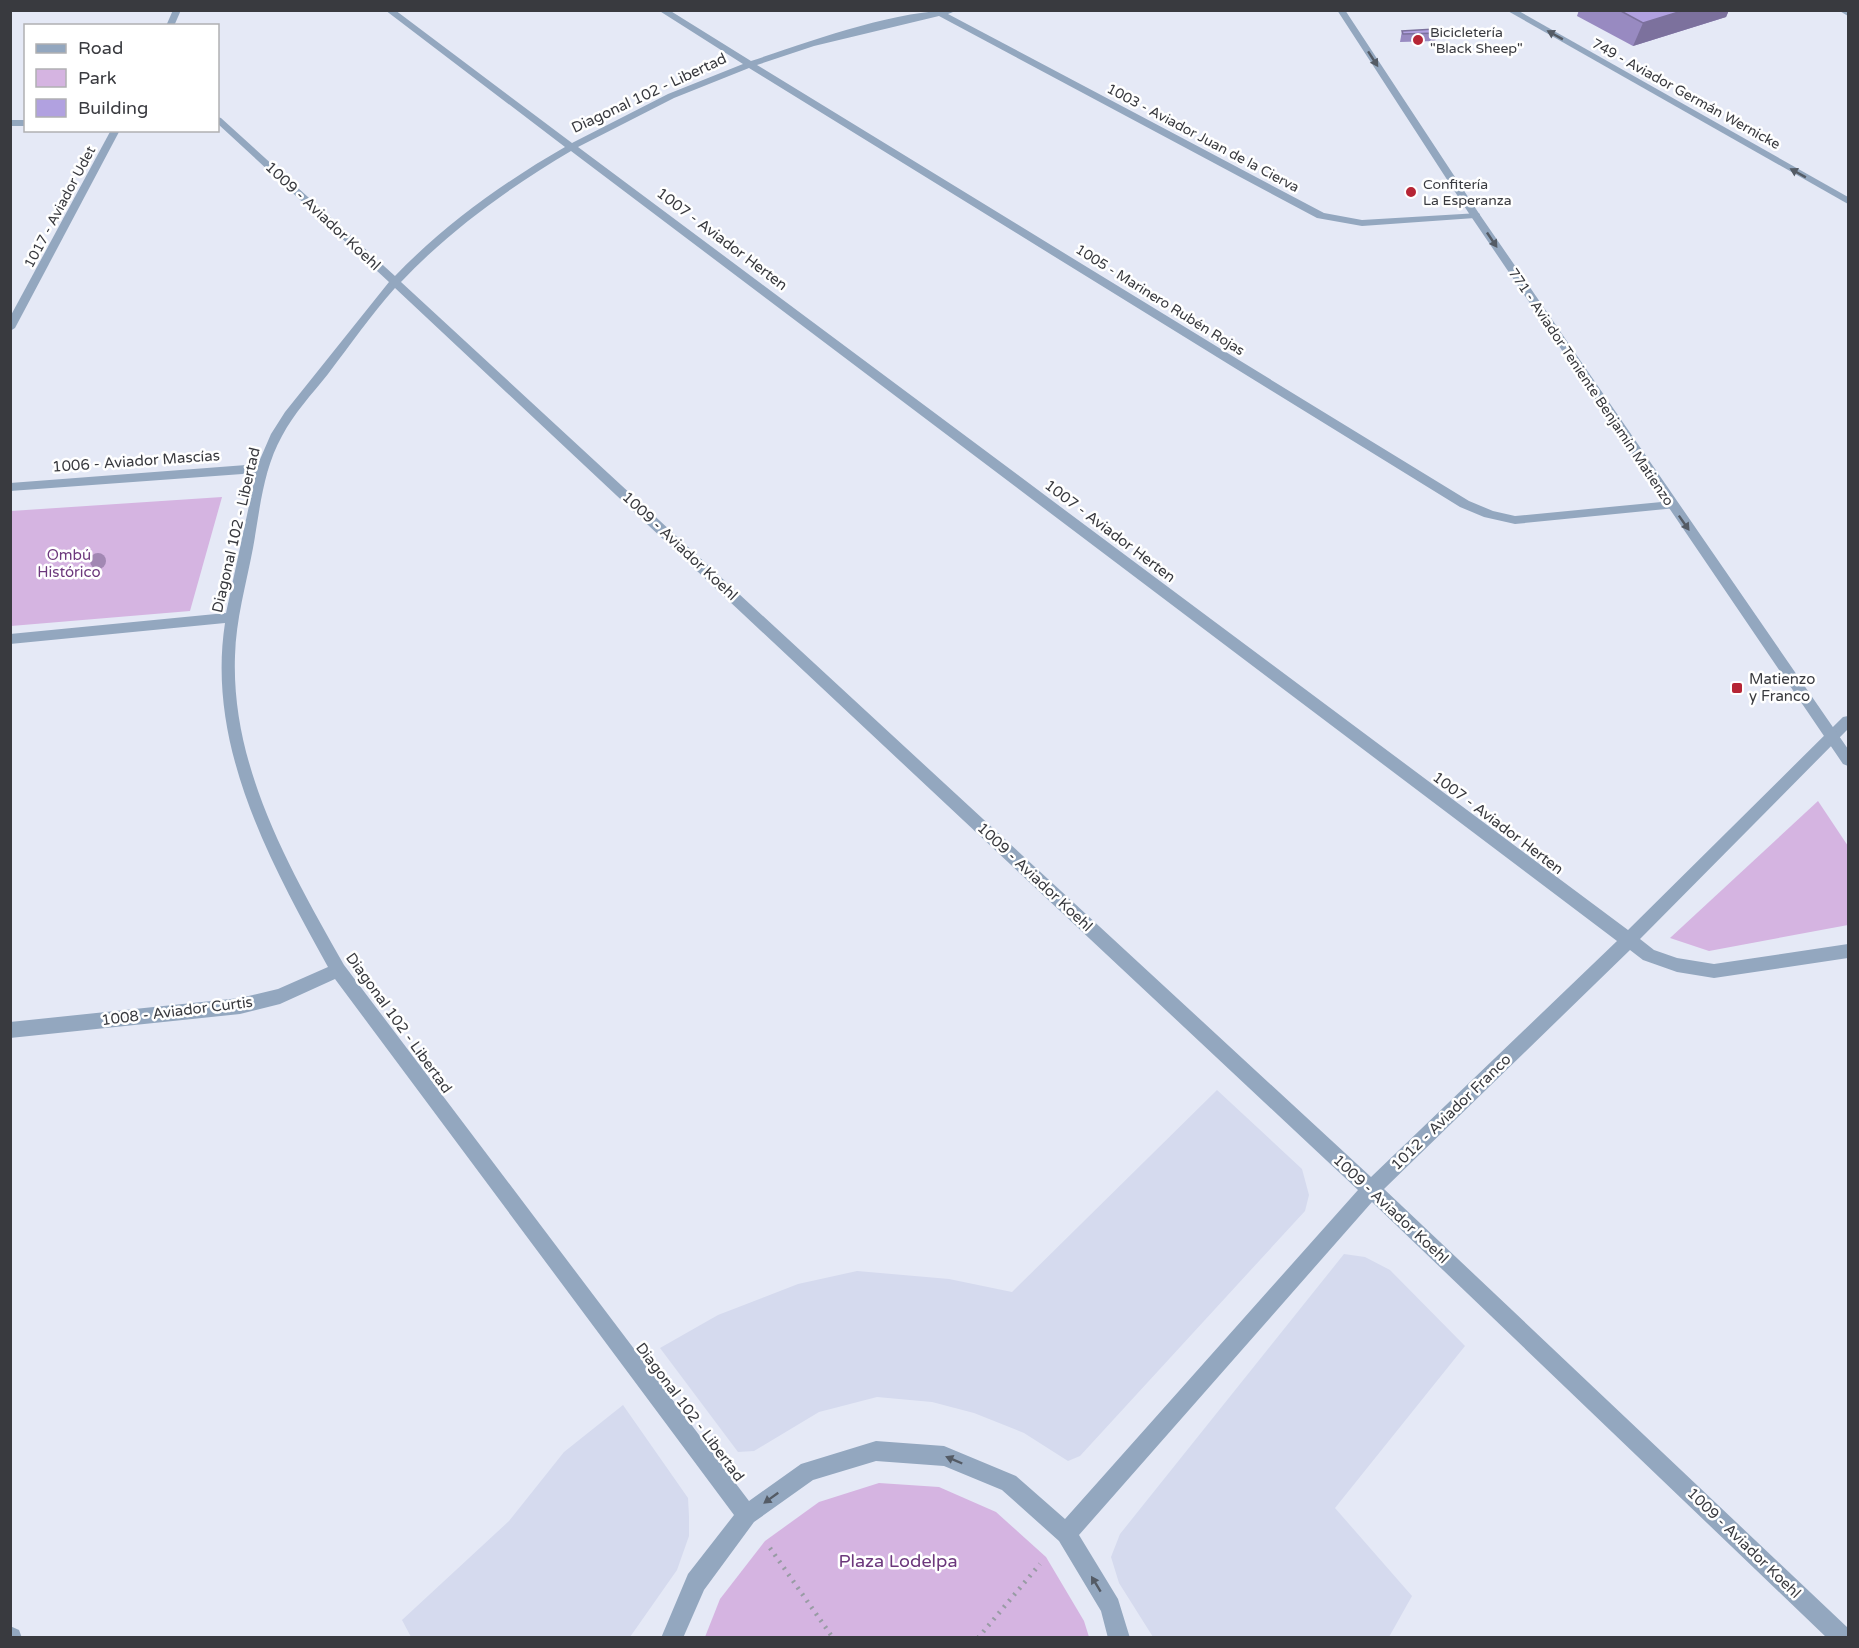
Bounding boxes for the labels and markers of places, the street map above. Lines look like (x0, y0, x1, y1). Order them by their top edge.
place label: Bicicletería "Black Sheep" (1430, 24, 1523, 57)
marker: Bicicletería "Black Sheep" (1411, 33, 1425, 47)
place label: Confitería La Esperanza (1423, 176, 1512, 209)
marker: Confitería La Esperanza (1404, 185, 1418, 199)
place label: Matienzo y Franco (1749, 670, 1815, 705)
marker: Matienzo y Franco (1730, 681, 1744, 695)

